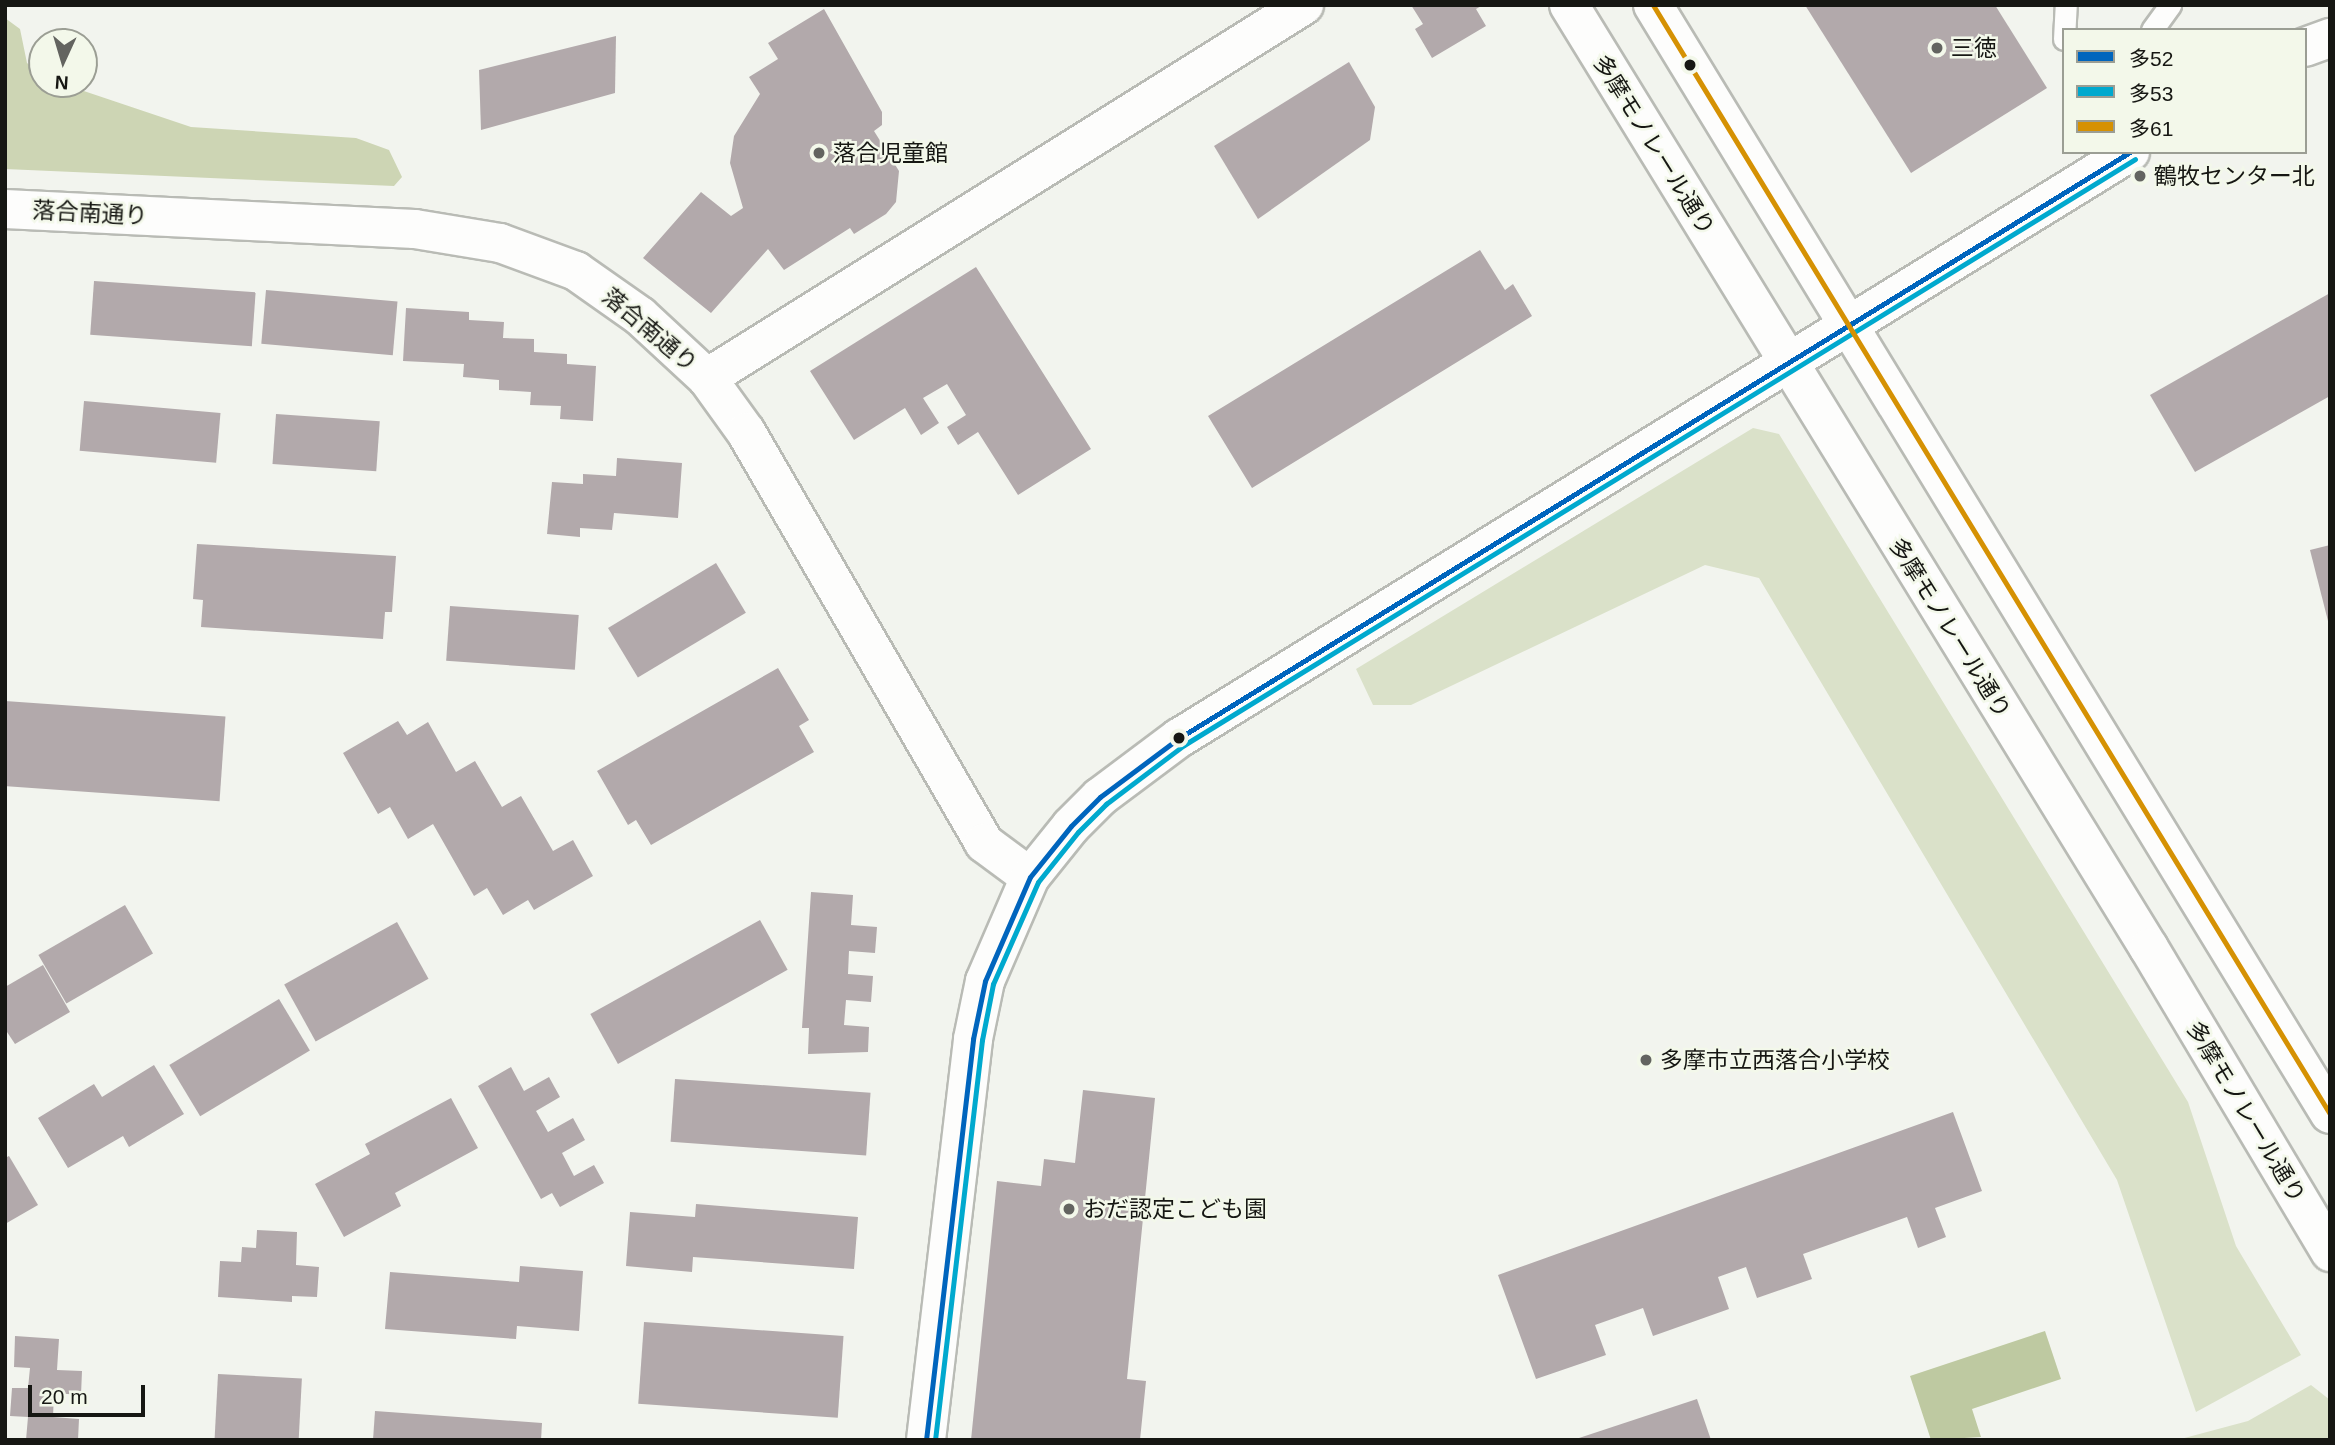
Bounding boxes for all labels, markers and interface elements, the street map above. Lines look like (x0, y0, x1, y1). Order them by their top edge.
north arrow (28, 28, 98, 98)
legend (2062, 28, 2307, 154)
place label: 三徳 (1951, 34, 1997, 62)
marker: 三徳 (1929, 40, 1945, 56)
text: 多52 (2129, 47, 2173, 70)
street label: 多摩モノレール通り (1587, 50, 1721, 240)
unlabelled marker (1683, 58, 1697, 72)
text: N (54, 71, 69, 93)
text: 多53 (2129, 82, 2173, 105)
text: 多61 (2129, 117, 2173, 140)
place label: 落合児童館 (833, 139, 948, 167)
marker: 落合児童館 (811, 145, 827, 161)
place label: 鶴牧センター北 (2154, 162, 2315, 190)
marker: 鶴牧センター北 (2132, 168, 2148, 184)
street label: 落合南通り (32, 196, 148, 230)
street label: 落合南通り (597, 282, 703, 378)
street label: 多摩モノレール通り (1883, 533, 2017, 723)
unlabelled marker (1172, 731, 1186, 745)
street label: 多摩モノレール通り (2181, 1016, 2311, 1208)
place label: 多摩市立西落合小学校 (1660, 1046, 1890, 1074)
marker: 多摩市立西落合小学校 (1638, 1052, 1654, 1068)
place label: おだ認定こども園 (1083, 1195, 1267, 1223)
marker: おだ認定こども園 (1061, 1201, 1077, 1217)
scale bar (32, 1372, 149, 1416)
text: 20 m (41, 1385, 88, 1408)

